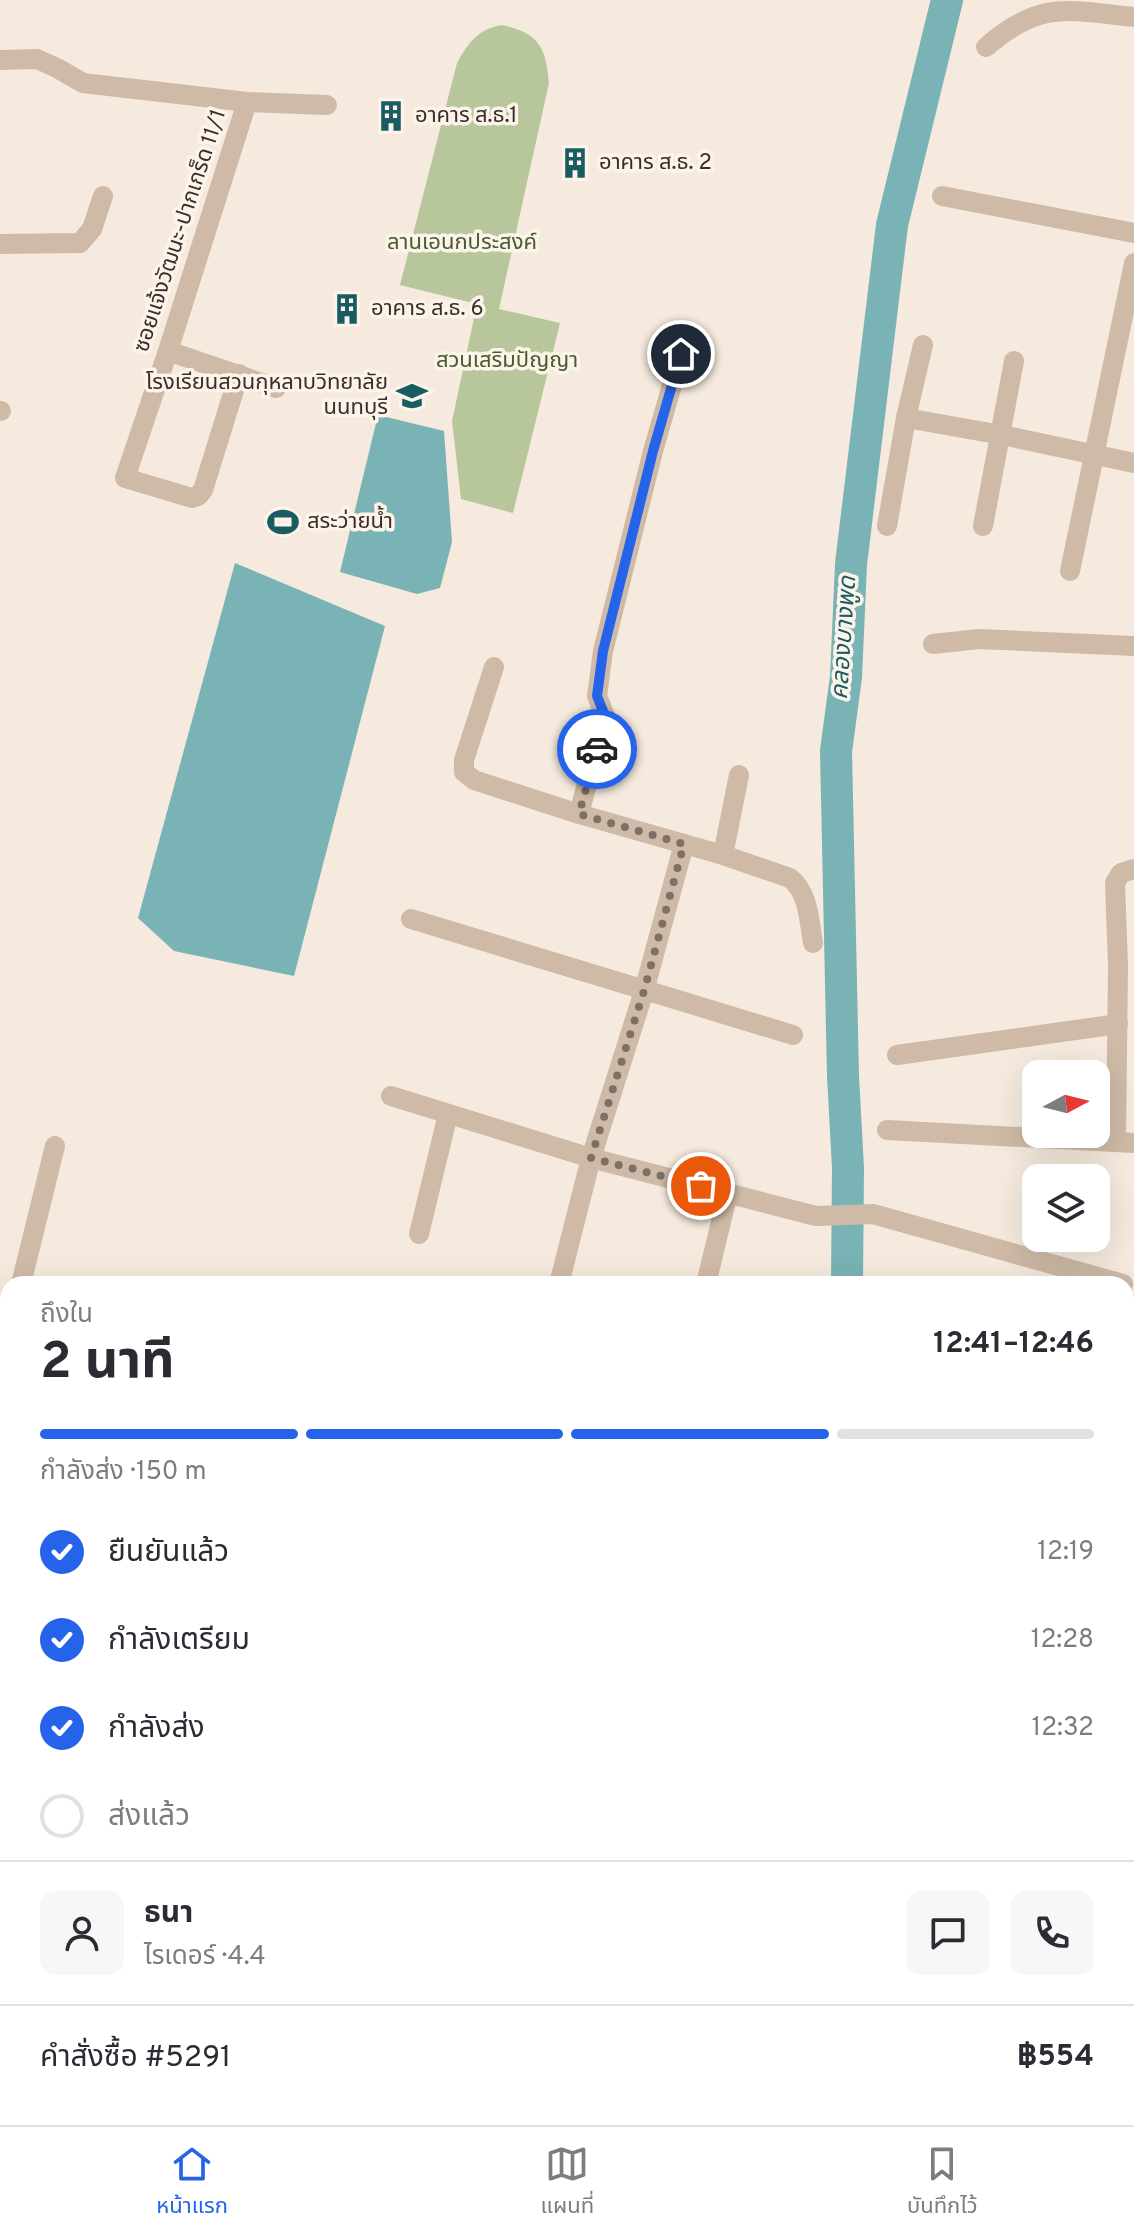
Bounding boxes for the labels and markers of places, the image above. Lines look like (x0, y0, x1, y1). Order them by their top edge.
building icon: อาคาร ส.ธ.1 (374, 99, 408, 133)
place label: อาคาร ส.ธ.1 (415, 103, 518, 130)
building icon: อาคาร ส.ธ. 2 (558, 146, 592, 180)
place label: อาคาร ส.ธ. 2 (599, 150, 712, 177)
building icon: อาคาร ส.ธ. 6 (330, 292, 364, 326)
place label: อาคาร ส.ธ. 6 (371, 296, 484, 323)
pin (647, 320, 715, 388)
place label: โรงเรียนสวนกุหลาบวิทยาลัย นนทบุรี (146, 370, 388, 422)
school or university icon: โรงเรียนสวนกุหลาบวิทยาลัย นนทบุรี (395, 379, 429, 413)
sports icon: สระว่ายน้ำ (266, 505, 300, 539)
place label: สระว่ายน้ำ (307, 505, 393, 536)
pin (667, 1152, 735, 1220)

